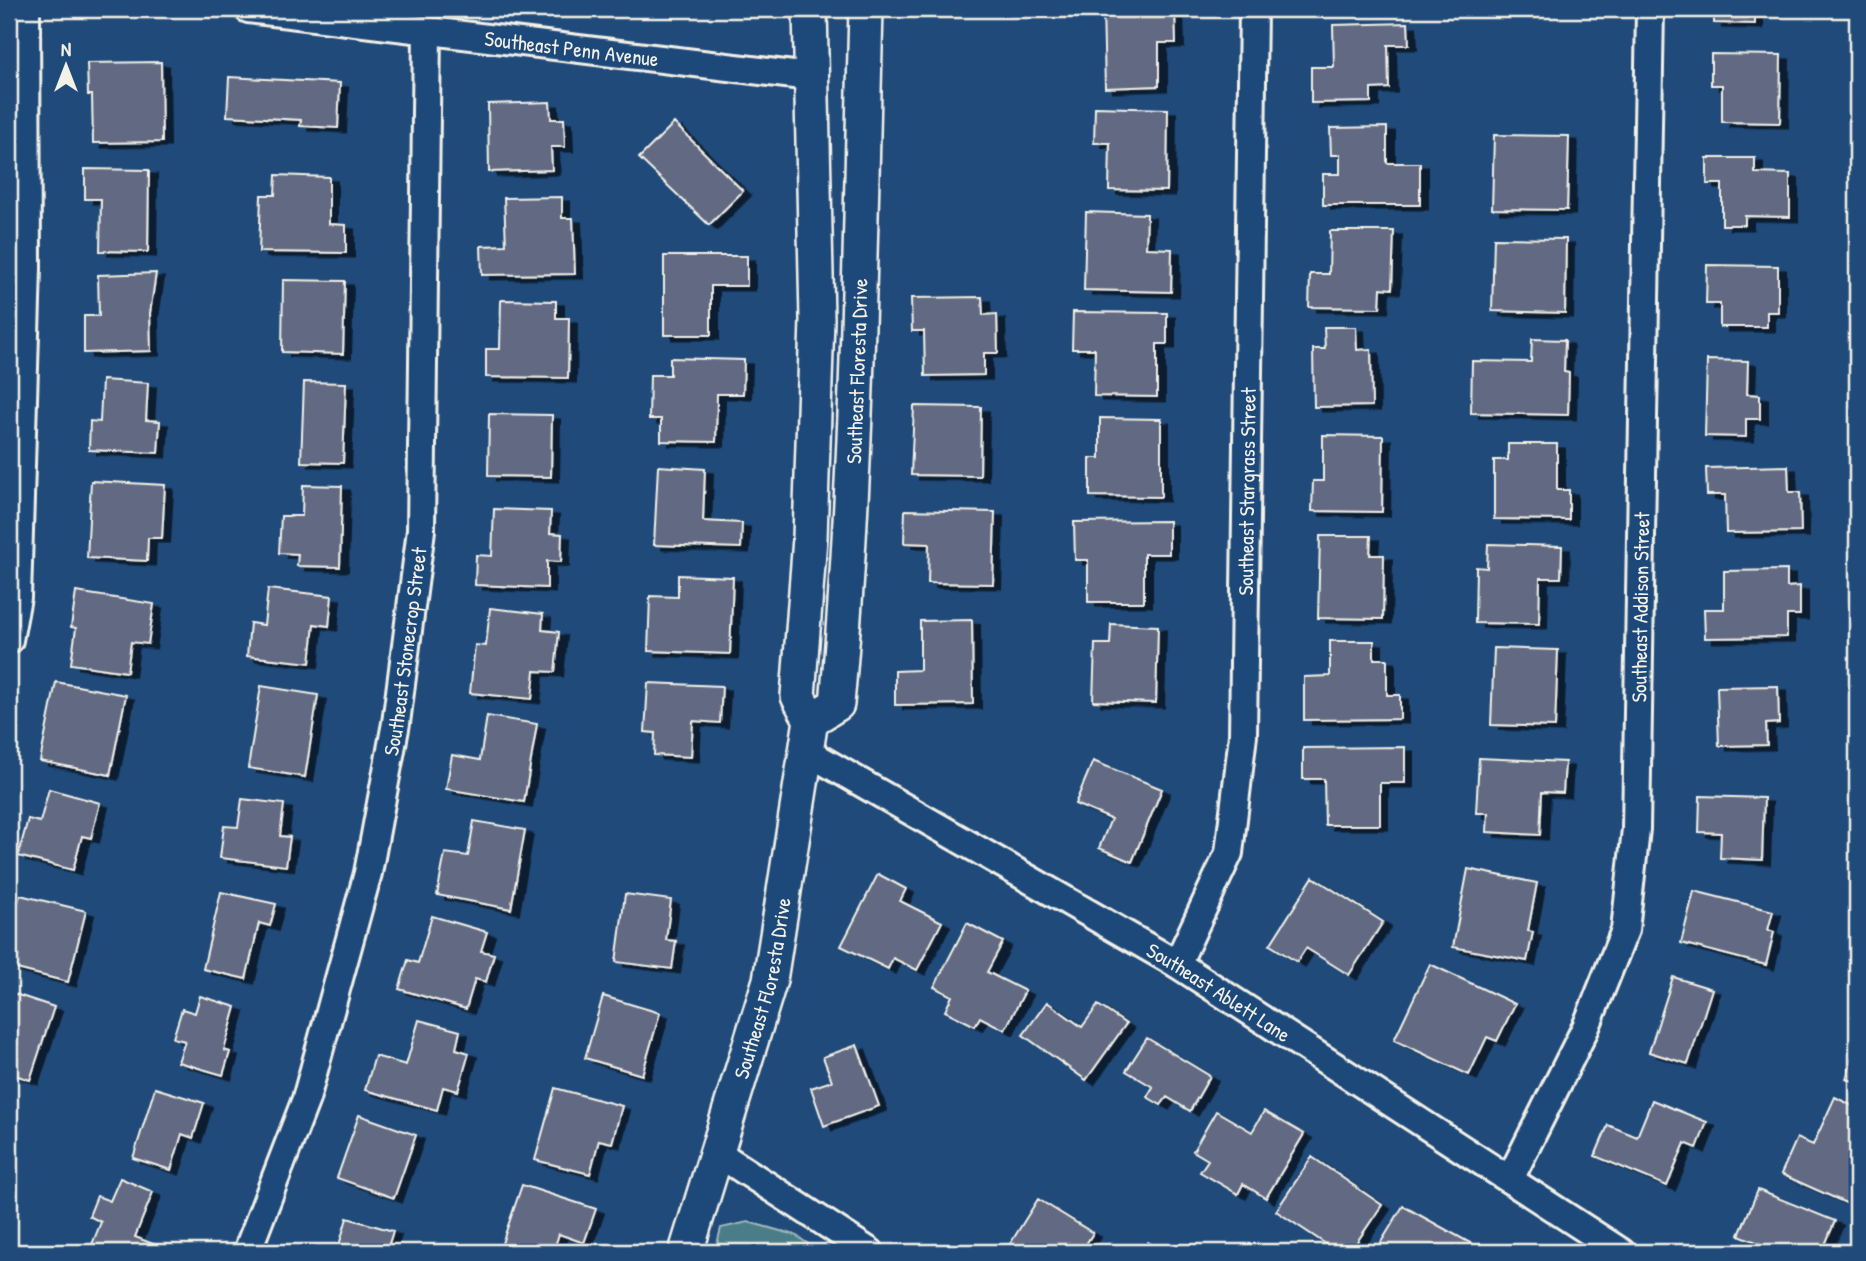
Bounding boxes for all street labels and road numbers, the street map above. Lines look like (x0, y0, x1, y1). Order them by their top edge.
street label: Southeast Penn Avenue (483, 23, 660, 73)
street label: Southeast Floresta Drive (838, 278, 874, 465)
street label: Southeast Stargrass Street (1230, 386, 1262, 596)
street label: Southeast Addison Street (1624, 511, 1656, 703)
street label: Southeast Stonecrop Street (376, 545, 433, 758)
street label: Southeast Floresta Drive (726, 896, 797, 1082)
street label: Southeast Ablett Lane (1142, 935, 1296, 1048)

